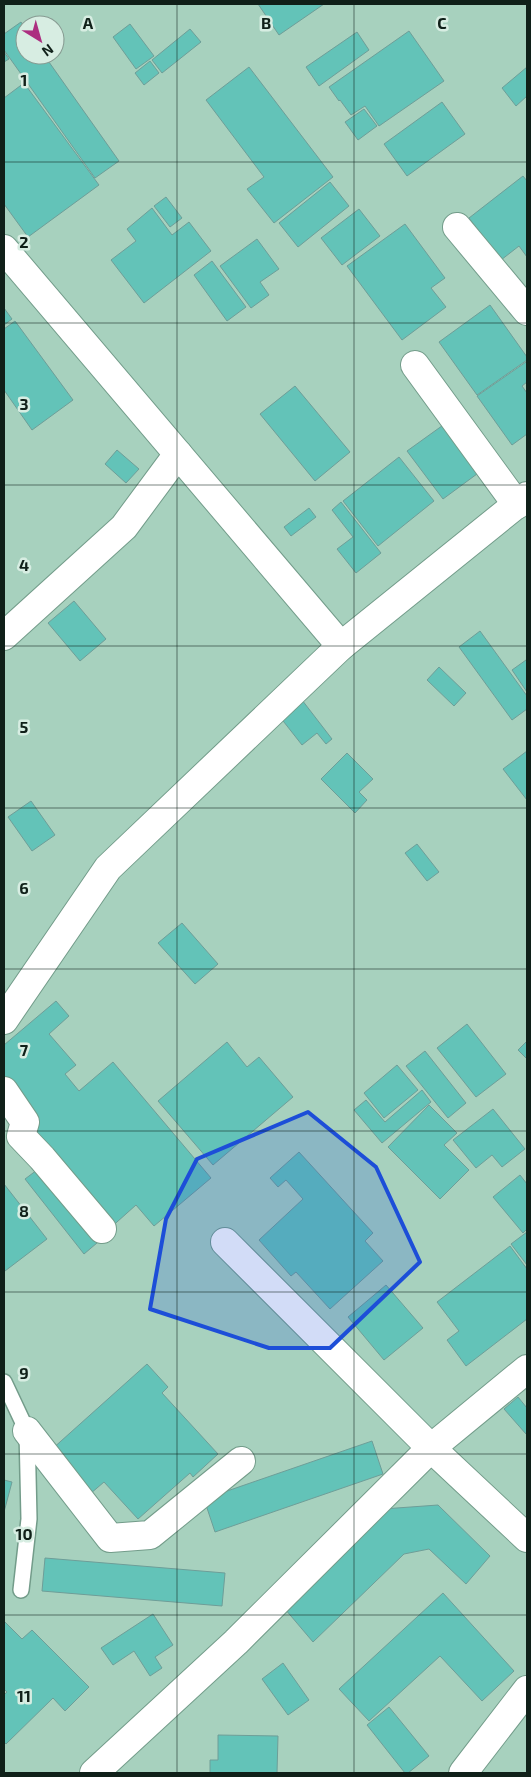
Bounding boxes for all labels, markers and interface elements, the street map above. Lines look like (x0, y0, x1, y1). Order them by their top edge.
text: A (83, 13, 94, 32)
text: B (261, 13, 271, 32)
text: C (437, 13, 447, 32)
north arrow (15, 15, 65, 65)
text: N (39, 41, 57, 61)
text: 1 (21, 70, 27, 89)
text: 2 (19, 232, 29, 251)
text: 3 (19, 394, 29, 413)
text: 4 (19, 555, 29, 574)
text: 5 (20, 717, 29, 736)
text: 6 (19, 878, 29, 897)
text: 7 (20, 1040, 29, 1059)
text: 8 (19, 1201, 29, 1220)
text: 9 (19, 1363, 29, 1382)
text: 10 (15, 1524, 33, 1543)
text: 11 (17, 1686, 31, 1705)

